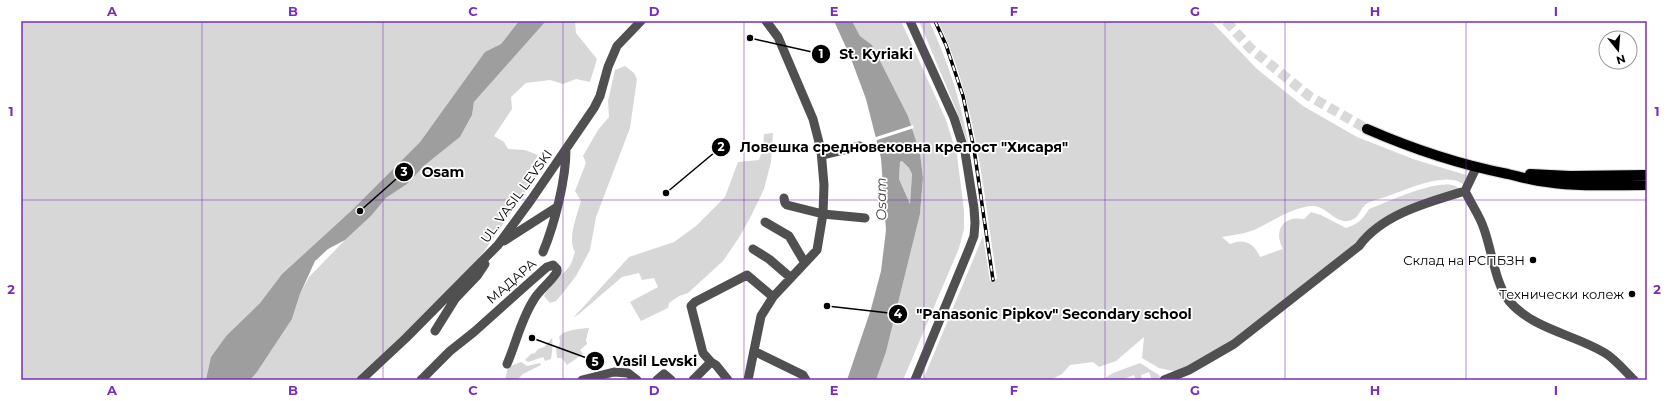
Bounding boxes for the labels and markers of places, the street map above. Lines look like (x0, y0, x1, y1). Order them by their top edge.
callout: St. Kyriaki (811, 41, 921, 67)
callout: Ловешка средновековна крепост "Хисаря" (711, 134, 1076, 160)
callout: Osam (394, 159, 472, 185)
place label: Склад на РСПБЗН (1403, 252, 1525, 268)
marker: Склад на РСПБЗН (1528, 255, 1538, 265)
place label: Технически колеж (1499, 286, 1624, 302)
marker: Технически колеж (1627, 289, 1637, 299)
callout: "Panasonic Pipkov" Secondary school (888, 301, 1200, 327)
callout: Vasil Levski (585, 348, 706, 374)

